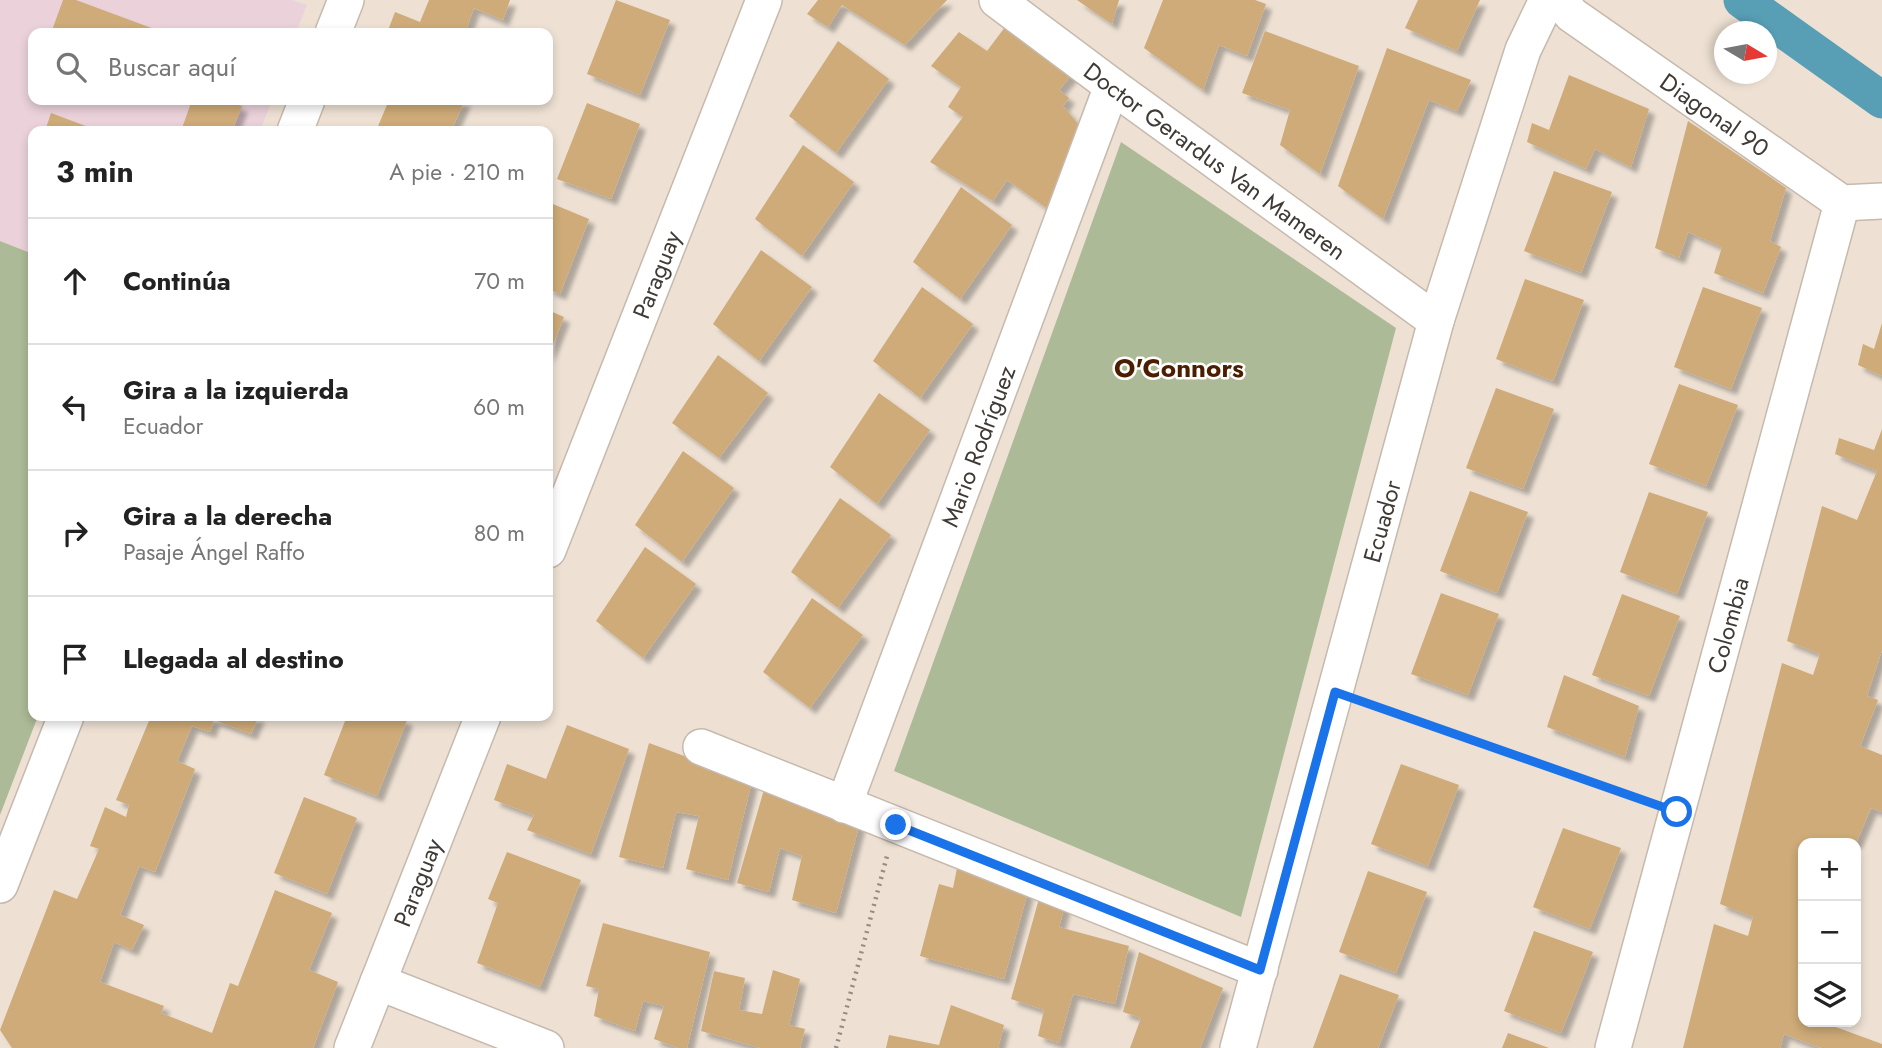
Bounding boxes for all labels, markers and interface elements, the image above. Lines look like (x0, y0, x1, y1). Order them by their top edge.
north arrow (1714, 21, 1777, 84)
search box (28, 28, 553, 105)
icon: search (52, 48, 90, 86)
text: Buscar aquí (108, 48, 236, 86)
street label: Doctor Gerardus Van Mameren (1077, 53, 1354, 268)
street label: Diagonal 90 (1653, 64, 1777, 165)
text: 3 min (56, 150, 134, 193)
text: A pie · 210 m (389, 155, 525, 189)
street label: Paraguay (623, 225, 689, 324)
icon: ahead (56, 262, 94, 300)
text: Continúa (123, 262, 231, 300)
text: 70 m (474, 264, 525, 298)
district label: O'Connors (1114, 349, 1244, 387)
street label: Mario Rodríguez (932, 360, 1024, 532)
text: Gira a la izquierda (123, 371, 349, 409)
icon: left (56, 388, 94, 426)
text: 60 m (473, 390, 525, 424)
text: Ecuador (123, 409, 203, 443)
street label: Ecuador (1354, 475, 1410, 566)
text: Gira a la derecha (123, 497, 332, 535)
icon: right (56, 514, 94, 552)
text: 80 m (474, 516, 525, 550)
text: Pasaje Ángel Raffo (123, 535, 305, 569)
street label: Colombia (1698, 573, 1757, 677)
icon: arrive (56, 640, 94, 678)
text: Llegada al destino (123, 640, 344, 678)
route start (1661, 796, 1692, 827)
route end (880, 809, 911, 840)
street label: Paraguay (384, 833, 451, 932)
map controls (1798, 838, 1861, 1027)
button: + (1798, 838, 1861, 901)
button: − (1798, 901, 1861, 964)
button: layers (1798, 964, 1861, 1027)

